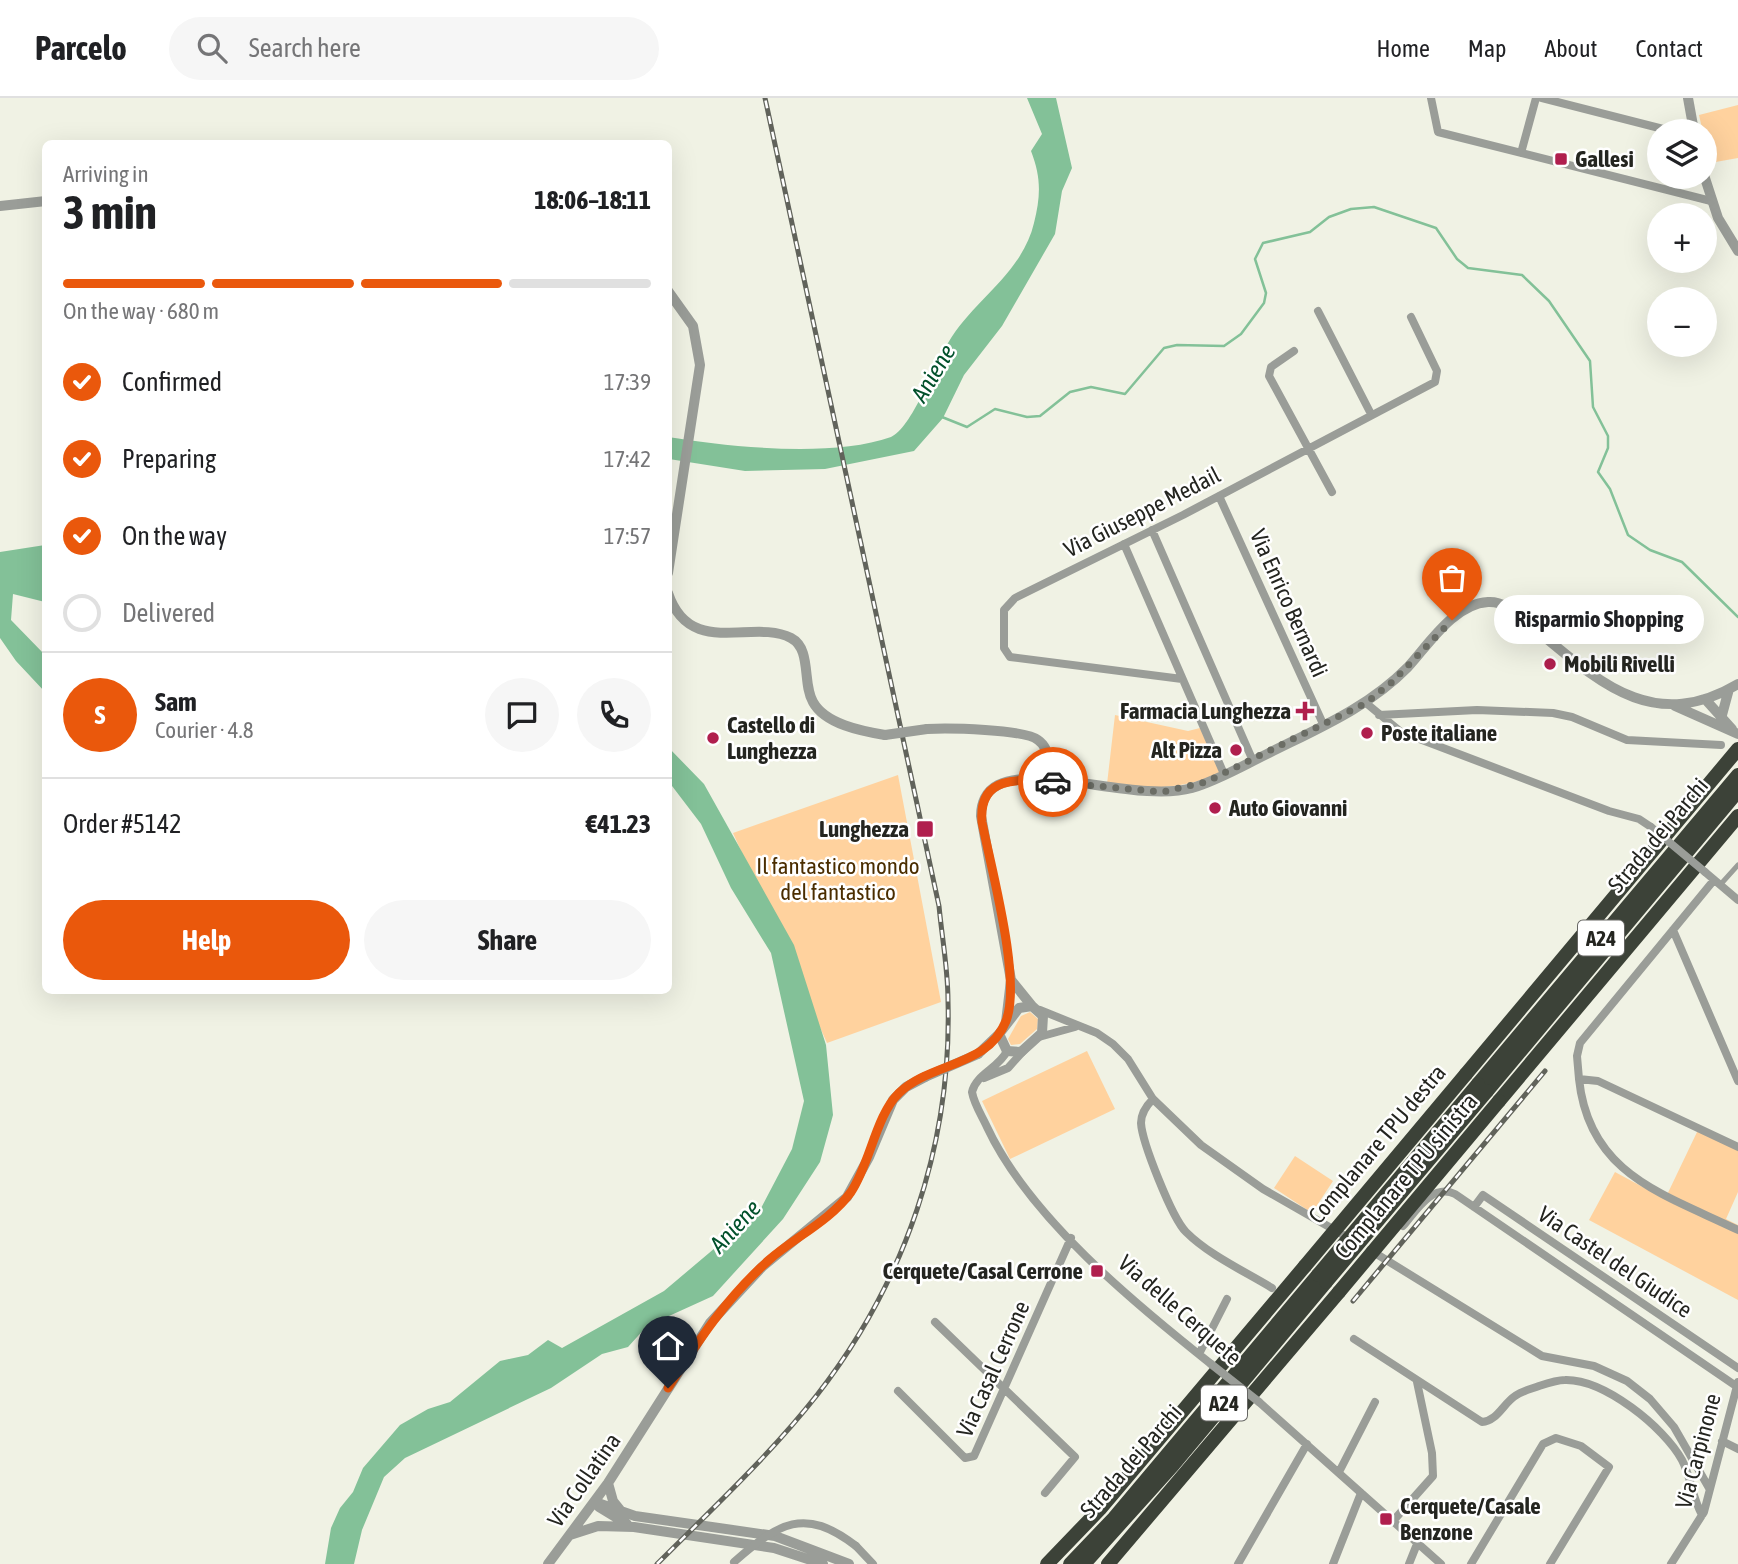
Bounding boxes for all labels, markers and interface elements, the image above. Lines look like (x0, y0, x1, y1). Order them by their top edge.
search box (169, 17, 659, 80)
text: Parcelo (35, 29, 127, 67)
icon: search (193, 29, 231, 67)
text: Search here (249, 33, 361, 63)
text: Home (1376, 35, 1430, 62)
text: Map (1468, 35, 1506, 62)
text: About (1544, 35, 1597, 62)
text: Contact (1635, 35, 1703, 62)
map controls (1647, 119, 1717, 357)
button: layers (1647, 119, 1717, 189)
place label: Gallesi (1575, 146, 1634, 172)
marker: Gallesi (1553, 151, 1569, 167)
text: Arriving in (63, 161, 149, 187)
text: 18:06–18:11 (534, 185, 651, 215)
text: 3 min (63, 186, 157, 239)
button: + (1647, 203, 1717, 273)
button: − (1647, 287, 1717, 357)
text: On the way · 680 m (63, 298, 219, 324)
water label: Aniene (905, 339, 961, 408)
icon: check (63, 363, 101, 401)
text: Confirmed (122, 367, 222, 397)
text: 17:39 (604, 369, 651, 395)
icon: check (63, 440, 101, 478)
text: Preparing (122, 444, 216, 474)
text: 17:42 (604, 446, 651, 472)
street label: Via Giuseppe Medail (1060, 461, 1224, 563)
icon: check (63, 517, 101, 555)
text: On the way (122, 521, 227, 551)
text: 17:57 (604, 523, 651, 549)
street label: Via Enrico Bernardi (1245, 525, 1333, 681)
pin (1422, 548, 1482, 620)
icon: bag (1433, 559, 1471, 597)
callout: Risparmio Shopping (1494, 596, 1704, 644)
text: Delivered (122, 598, 215, 628)
text: Risparmio Shopping (1515, 606, 1683, 632)
place label: Mobili Rivelli (1564, 651, 1675, 677)
marker: Mobili Rivelli (1542, 656, 1558, 672)
button: chat (485, 678, 559, 752)
button: phone (577, 678, 651, 752)
text: Sam (155, 687, 197, 717)
place label: Farmacia Lunghezza (1120, 698, 1291, 724)
text: S (95, 700, 105, 730)
marker: Farmacia Lunghezza (1297, 703, 1313, 719)
place label: Castello di Lunghezza (727, 712, 817, 764)
text: Courier · 4.8 (155, 717, 254, 743)
place label: Poste italiane (1381, 720, 1497, 746)
marker: Poste italiane (1359, 725, 1375, 741)
marker: Castello di Lunghezza (705, 730, 721, 746)
place label: Alt Pizza (1150, 737, 1222, 763)
marker: Alt Pizza (1228, 742, 1244, 758)
courier (1018, 747, 1088, 817)
icon: car (1034, 763, 1072, 801)
street label: Strada dei Parchi (1603, 773, 1713, 897)
place label: Auto Giovanni (1228, 795, 1347, 821)
marker: Auto Giovanni (1207, 800, 1223, 816)
text: Order #5142 (63, 809, 182, 839)
text: €41.23 (586, 809, 651, 839)
place label: Lunghezza (819, 816, 909, 842)
marker: Lunghezza (915, 819, 935, 839)
park label: Il fantastico mondo del fantastico (756, 853, 920, 905)
button: Help (63, 900, 350, 980)
button: Share (364, 900, 651, 980)
road number: A24 (1578, 920, 1624, 956)
street label: Complanare TPU destra (1303, 1059, 1451, 1229)
street label: Complanare TPU sinistra (1329, 1088, 1483, 1264)
water label: Aniene (703, 1194, 766, 1259)
street label: Via Castel del Giudice (1533, 1201, 1697, 1323)
street label: Via delle Cerquete (1113, 1250, 1247, 1370)
place label: Cerquete/Casal Cerrone (882, 1258, 1083, 1284)
marker: Cerquete/Casal Cerrone (1089, 1263, 1105, 1279)
street label: Via Casal Cerrone (951, 1297, 1035, 1441)
pin (638, 1316, 698, 1388)
icon: home (649, 1327, 687, 1365)
road number: A24 (1201, 1386, 1247, 1420)
street label: Via Carpinone (1670, 1391, 1726, 1511)
street label: Strada dei Parchi (1075, 1399, 1187, 1523)
street label: Via Collatina (542, 1428, 626, 1532)
place label: Cerquete/Casale Benzone (1400, 1493, 1541, 1545)
marker: Cerquete/Casale Benzone (1378, 1511, 1394, 1527)

